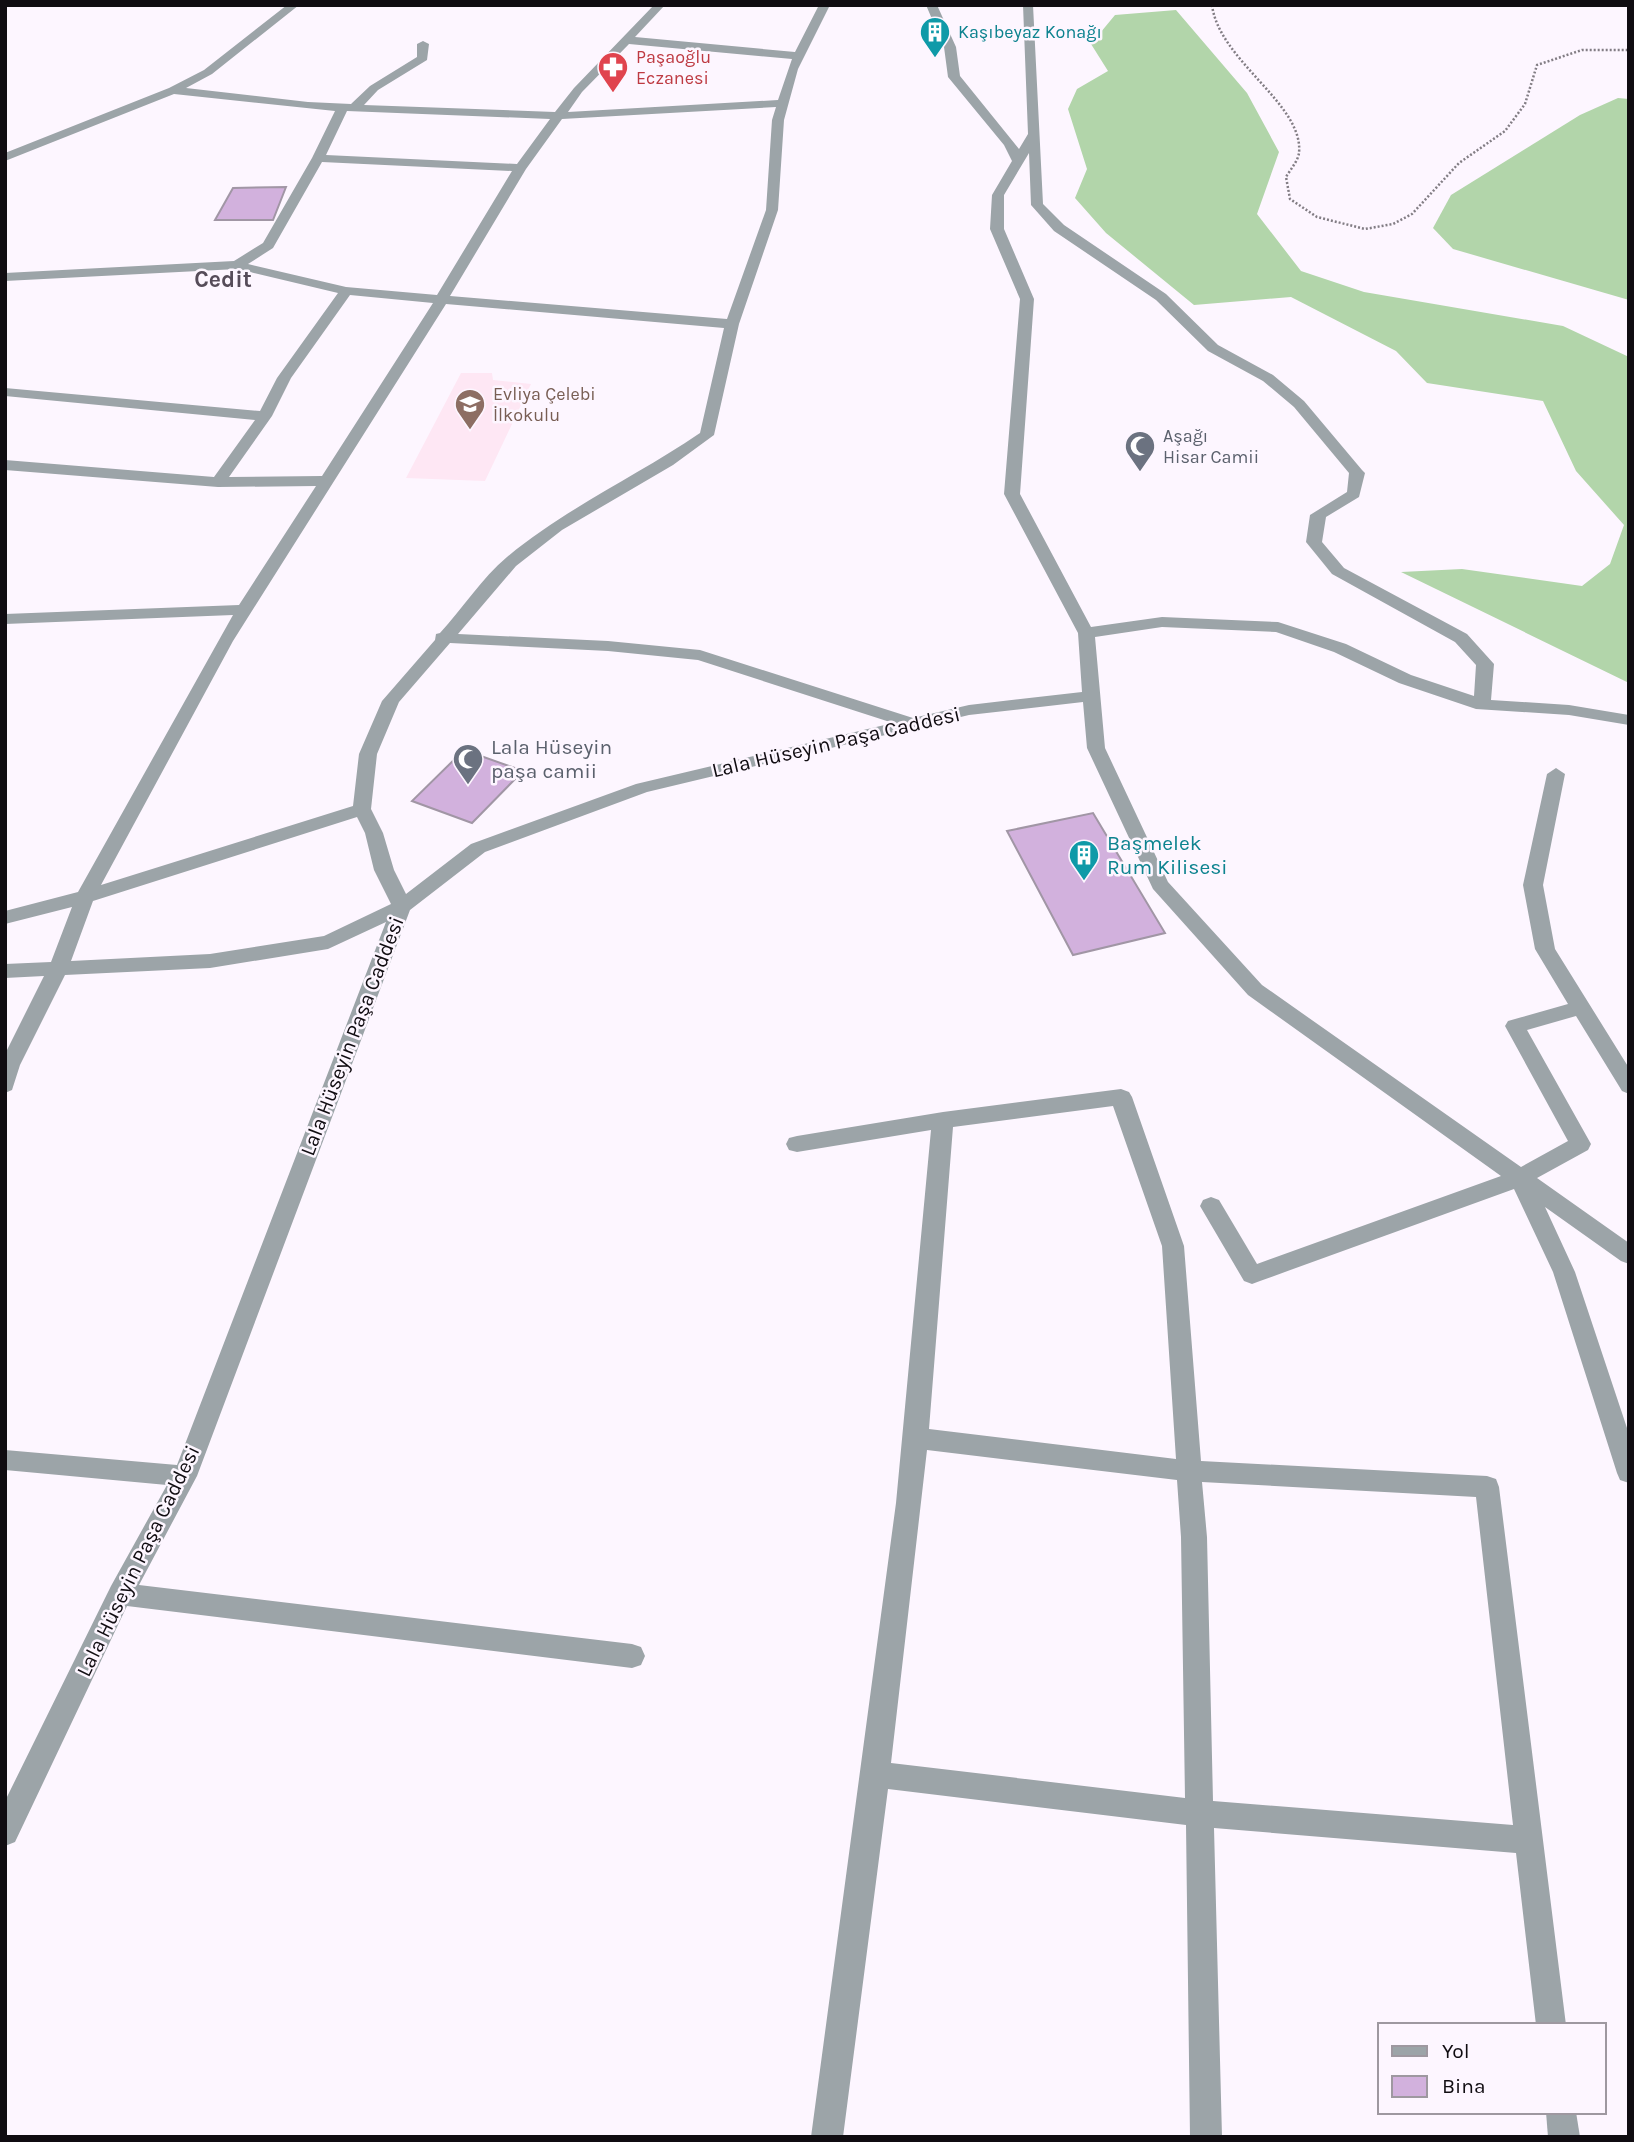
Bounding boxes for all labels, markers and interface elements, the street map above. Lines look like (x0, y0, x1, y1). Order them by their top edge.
building icon: Kaşıbeyaz Konağı (918, 15, 952, 59)
place label: Kaşıbeyaz Konağı (958, 21, 1102, 43)
place label: Paşaoğlu Eczanesi (636, 46, 711, 89)
pharmacy icon: Paşaoğlu Eczanesi (596, 50, 630, 94)
district label: Cedit (194, 266, 252, 293)
place label: Evliya Çelebi İlkokulu (493, 383, 596, 426)
school or university icon: Evliya Çelebi İlkokulu (453, 387, 487, 431)
place label: Aşağı Hisar Camii (1163, 425, 1259, 468)
mosque icon: Aşağı Hisar Camii (1123, 429, 1157, 473)
street label: Lala Hüseyin Paşa Caddesi (709, 702, 963, 782)
place label: Lala Hüseyin paşa camii (491, 735, 612, 783)
mosque icon: Lala Hüseyin paşa camii (451, 742, 485, 786)
place label: Başmelek Rum Kilisesi (1107, 831, 1227, 879)
building icon: Başmelek Rum Kilisesi (1067, 838, 1101, 882)
street label: Lala Hüseyin Paşa Caddesi (295, 913, 409, 1159)
street label: Lala Hüseyin Paşa Caddesi (71, 1441, 205, 1681)
legend (1378, 2023, 1606, 2114)
text: Yol (1442, 2039, 1470, 2063)
text: Bina (1442, 2074, 1486, 2098)

